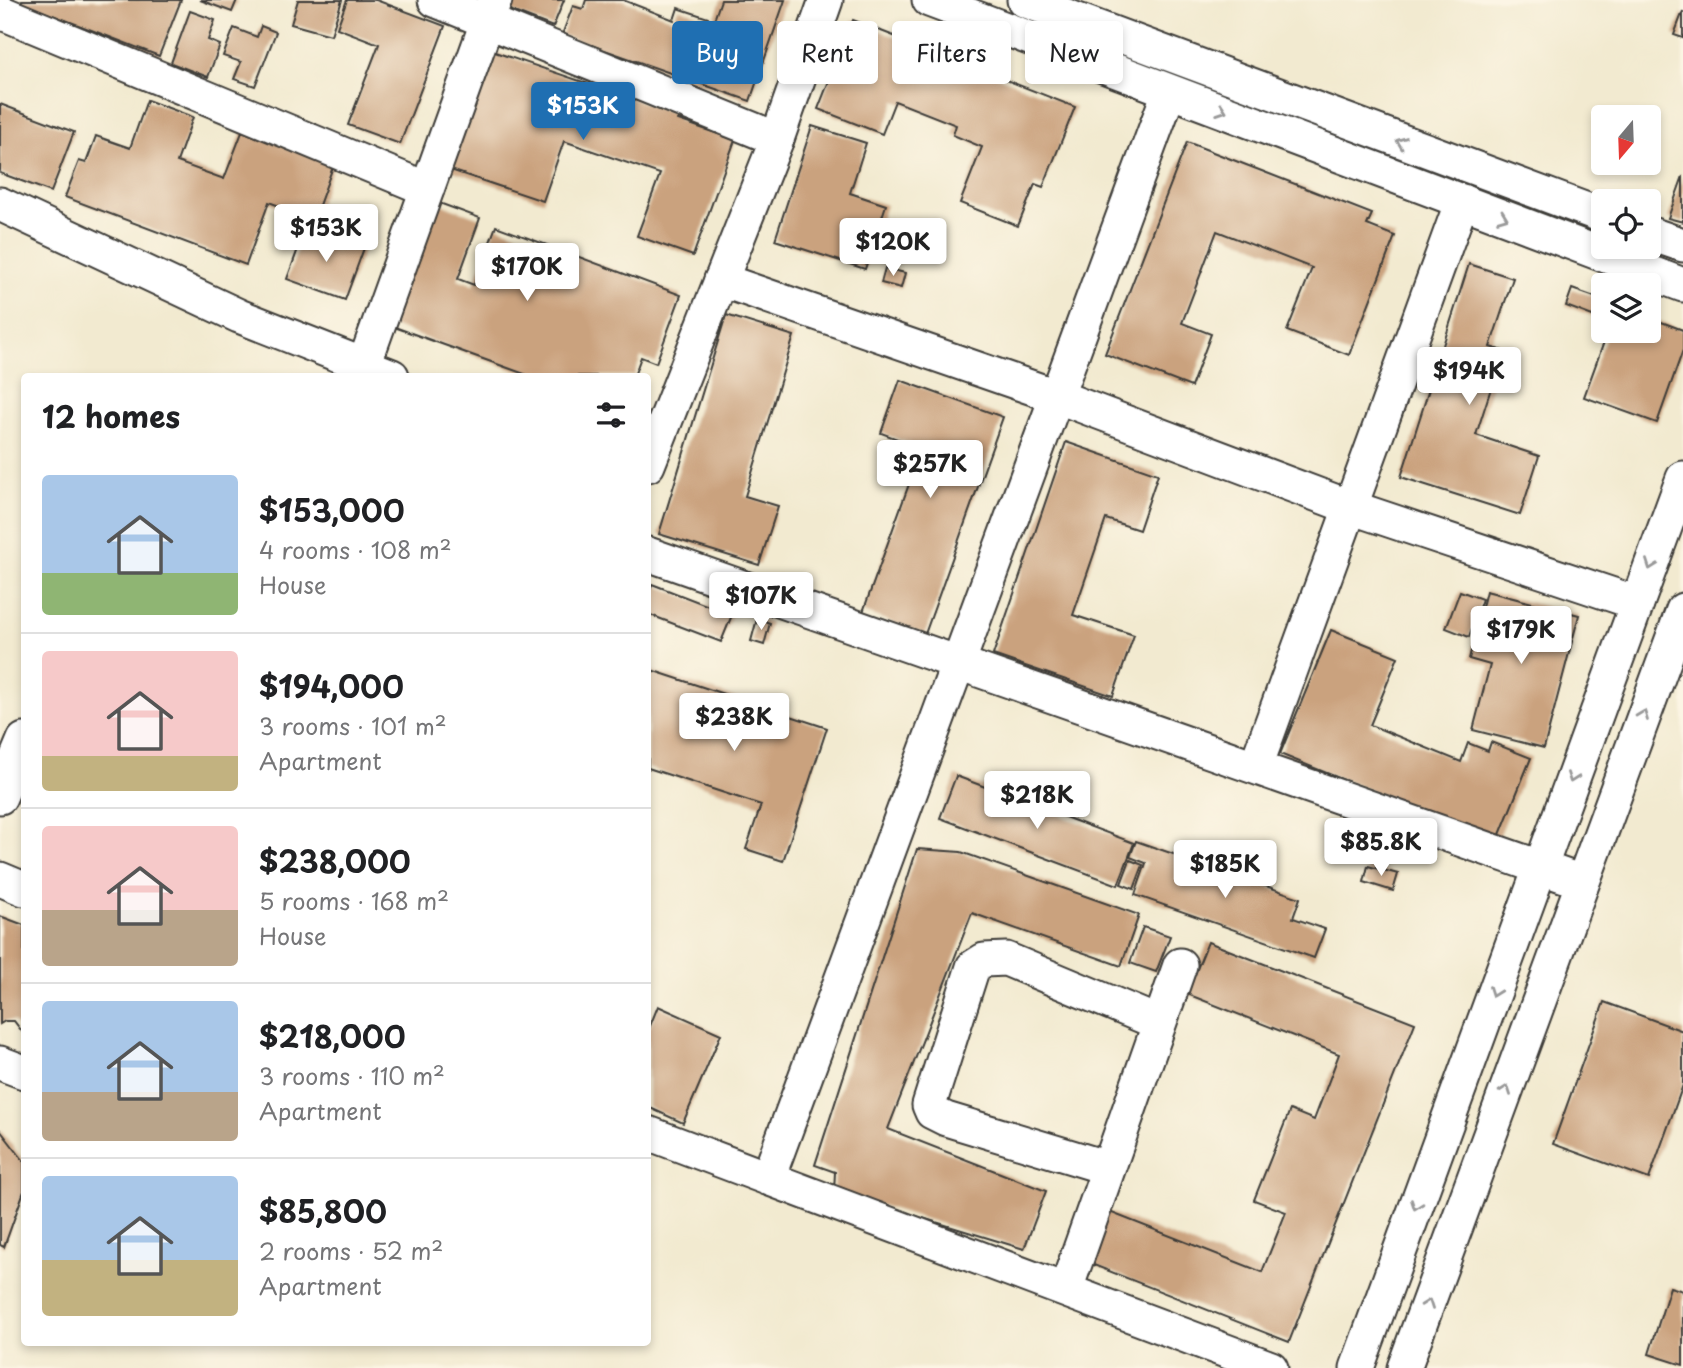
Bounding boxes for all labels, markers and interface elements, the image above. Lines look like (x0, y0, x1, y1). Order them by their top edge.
chip: Buy (672, 21, 763, 84)
chip: Rent (777, 21, 878, 84)
chip: Filters (892, 21, 1011, 84)
chip: New (1025, 21, 1123, 84)
pin: $153K (534, 82, 632, 142)
text: $153K (547, 87, 619, 122)
one-way arrow (1215, 102, 1227, 116)
north arrow (1591, 105, 1661, 175)
map controls (1591, 105, 1661, 343)
one-way arrow (1396, 136, 1408, 150)
button: locate (1591, 189, 1661, 259)
pin: $153K (277, 204, 375, 264)
text: $153K (290, 209, 362, 244)
one-way arrow (1497, 209, 1509, 223)
pin: $120K (844, 218, 942, 278)
text: $120K (855, 223, 931, 258)
pin: $170K (478, 244, 576, 303)
text: $170K (491, 248, 563, 283)
button: layers (1591, 273, 1661, 343)
pin: $194K (1420, 348, 1518, 407)
text: $194K (1433, 352, 1505, 387)
text: 12 homes (42, 393, 180, 438)
icon: filters (592, 396, 630, 434)
pin: $257K (881, 440, 979, 500)
text: $257K (893, 445, 967, 480)
text: $153,000 (259, 487, 405, 532)
icon: home (98, 503, 182, 587)
text: 4 rooms · 108 m² (259, 532, 452, 567)
one-way arrow (1645, 558, 1659, 570)
text: House (259, 567, 326, 602)
pin: $107K (712, 572, 810, 632)
text: $107K (725, 577, 797, 612)
pin: $179K (1472, 606, 1570, 666)
text: $179K (1487, 611, 1555, 646)
text: $194,000 (259, 663, 404, 708)
icon: home (98, 679, 182, 763)
pin: $238K (685, 694, 783, 753)
text: $238K (695, 698, 773, 733)
text: 3 rooms · 101 m² (259, 708, 447, 743)
one-way arrow (1634, 710, 1648, 722)
text: Apartment (259, 743, 382, 778)
pin: $218K (988, 772, 1086, 831)
one-way arrow (1566, 772, 1580, 784)
text: $218K (1000, 776, 1074, 811)
pin: $85.8K (1324, 818, 1438, 878)
text: $85.8K (1340, 823, 1422, 858)
text: $238,000 (259, 838, 411, 883)
pin: $185K (1176, 841, 1274, 900)
text: $185K (1190, 845, 1260, 880)
icon: home (98, 854, 182, 938)
text: 5 rooms · 168 m² (259, 883, 449, 918)
text: House (259, 918, 326, 953)
one-way arrow (1488, 985, 1502, 997)
text: $218,000 (259, 1013, 406, 1058)
icon: home (98, 1029, 182, 1113)
text: 3 rooms · 110 m² (259, 1058, 445, 1093)
one-way arrow (1498, 1085, 1512, 1097)
text: Apartment (259, 1093, 382, 1128)
text: $85,800 (259, 1188, 387, 1233)
one-way arrow (1410, 1199, 1424, 1211)
icon: home (98, 1204, 182, 1288)
text: 2 rooms · 52 m² (259, 1233, 443, 1268)
text: Apartment (259, 1268, 382, 1303)
one-way arrow (1419, 1298, 1433, 1310)

